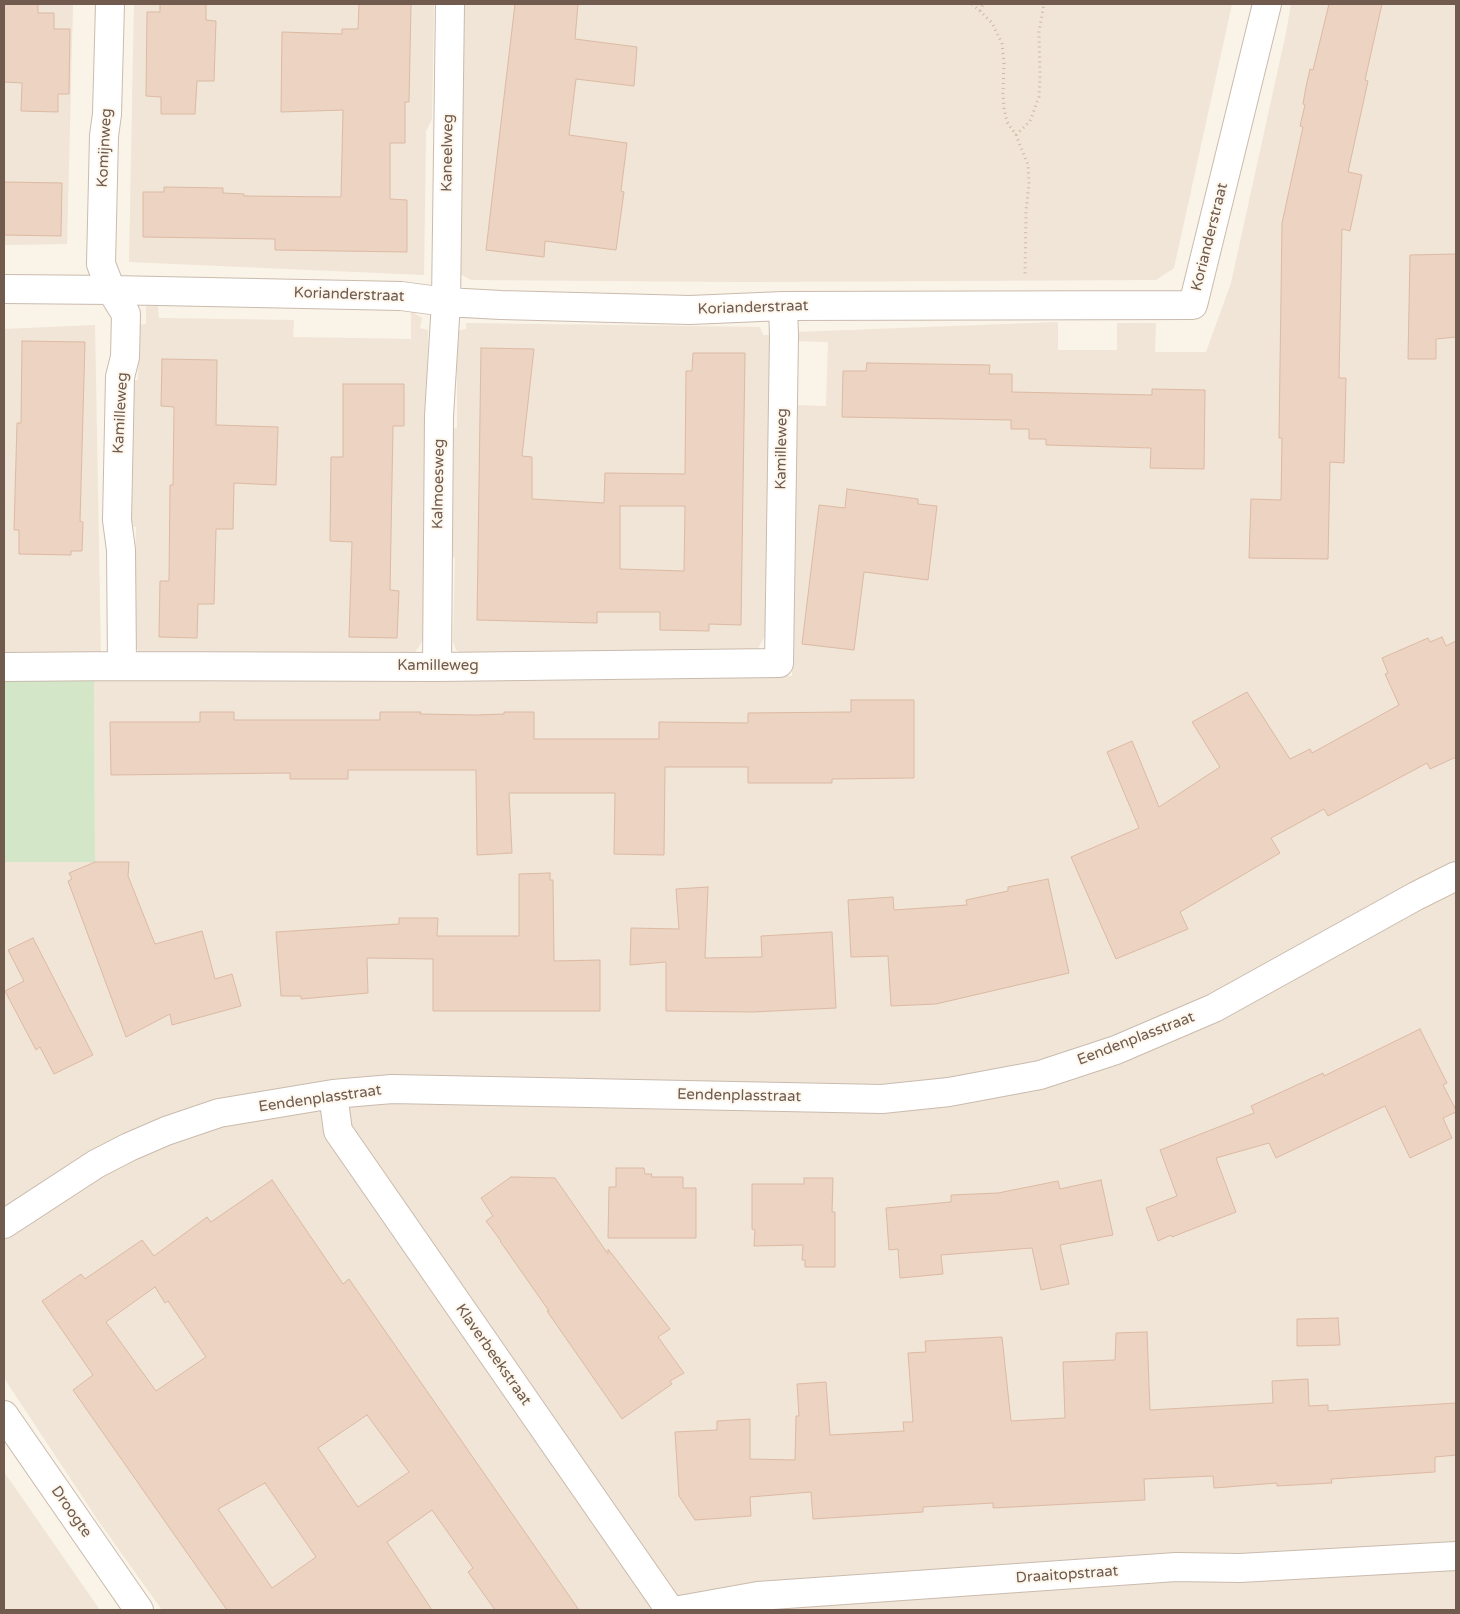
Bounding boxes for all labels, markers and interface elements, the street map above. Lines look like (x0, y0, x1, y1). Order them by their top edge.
street label: Komijnweg (94, 108, 116, 188)
street label: Kaneelweg (438, 114, 458, 192)
street label: Korianderstraat (1188, 181, 1232, 293)
street label: Korianderstraat (293, 284, 405, 306)
street label: Korianderstraat (697, 297, 809, 319)
street label: Kamilleweg (110, 372, 132, 454)
street label: Kamilleweg (772, 408, 792, 490)
street label: Kalmoesweg (429, 439, 449, 529)
street label: Kamilleweg (397, 657, 479, 675)
street label: Eendenplasstraat (1075, 1008, 1197, 1070)
street label: Eendenplasstraat (257, 1081, 383, 1117)
street label: Eendenplasstraat (677, 1086, 801, 1106)
street label: Klaverbeekstraat (451, 1301, 535, 1409)
street label: Droogte (47, 1483, 95, 1541)
street label: Draaitopstraat (1015, 1562, 1119, 1588)

